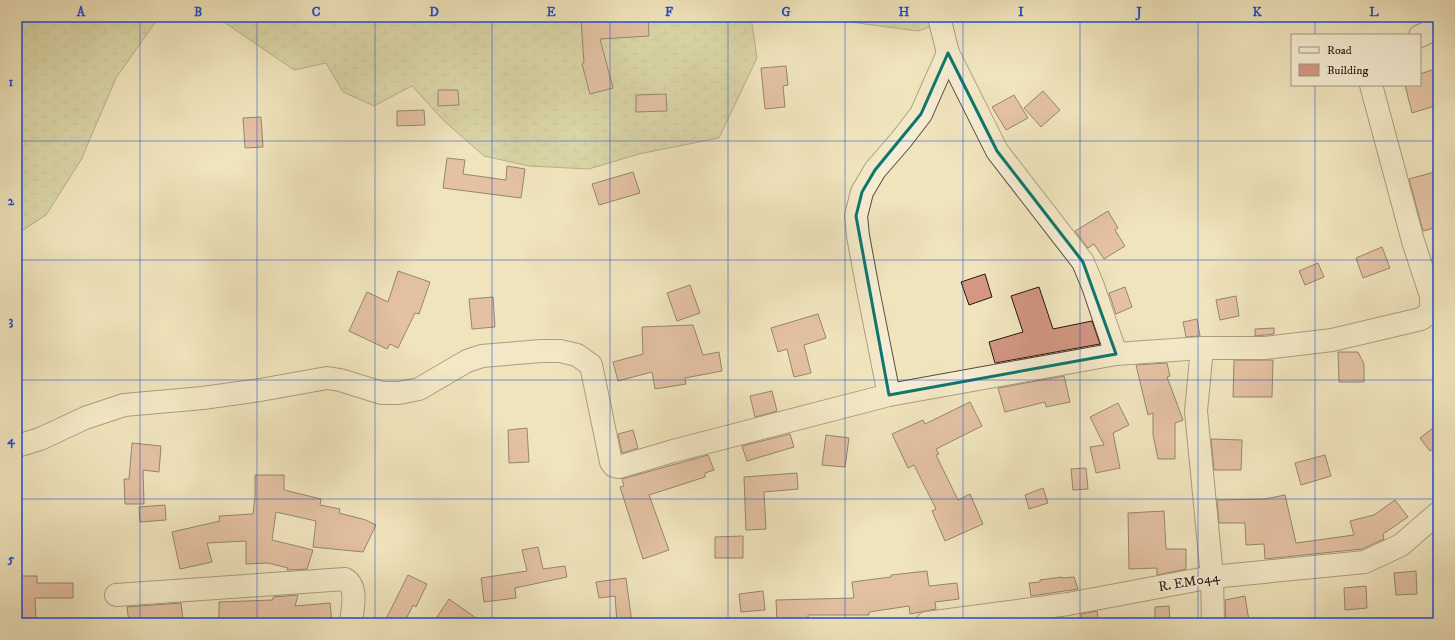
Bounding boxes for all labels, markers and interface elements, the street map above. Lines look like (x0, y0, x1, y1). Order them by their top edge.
text: A (76, 4, 86, 20)
text: B (194, 4, 202, 20)
text: C (312, 4, 321, 20)
text: D (429, 4, 439, 20)
text: E (546, 4, 556, 20)
text: F (665, 4, 674, 20)
text: G (781, 4, 791, 20)
text: H (899, 4, 910, 20)
text: I (1018, 4, 1024, 20)
text: J (1134, 4, 1142, 21)
text: K (1252, 4, 1262, 20)
text: L (1369, 4, 1379, 20)
legend (1291, 34, 1421, 86)
text: Road (1327, 43, 1352, 58)
text: Building (1327, 63, 1368, 78)
text: 1 (9, 74, 14, 90)
text: 2 (8, 193, 15, 209)
text: 3 (9, 313, 14, 329)
text: 4 (6, 432, 15, 449)
text: 5 (7, 551, 15, 567)
street label: R. EM044 (1157, 568, 1222, 596)

